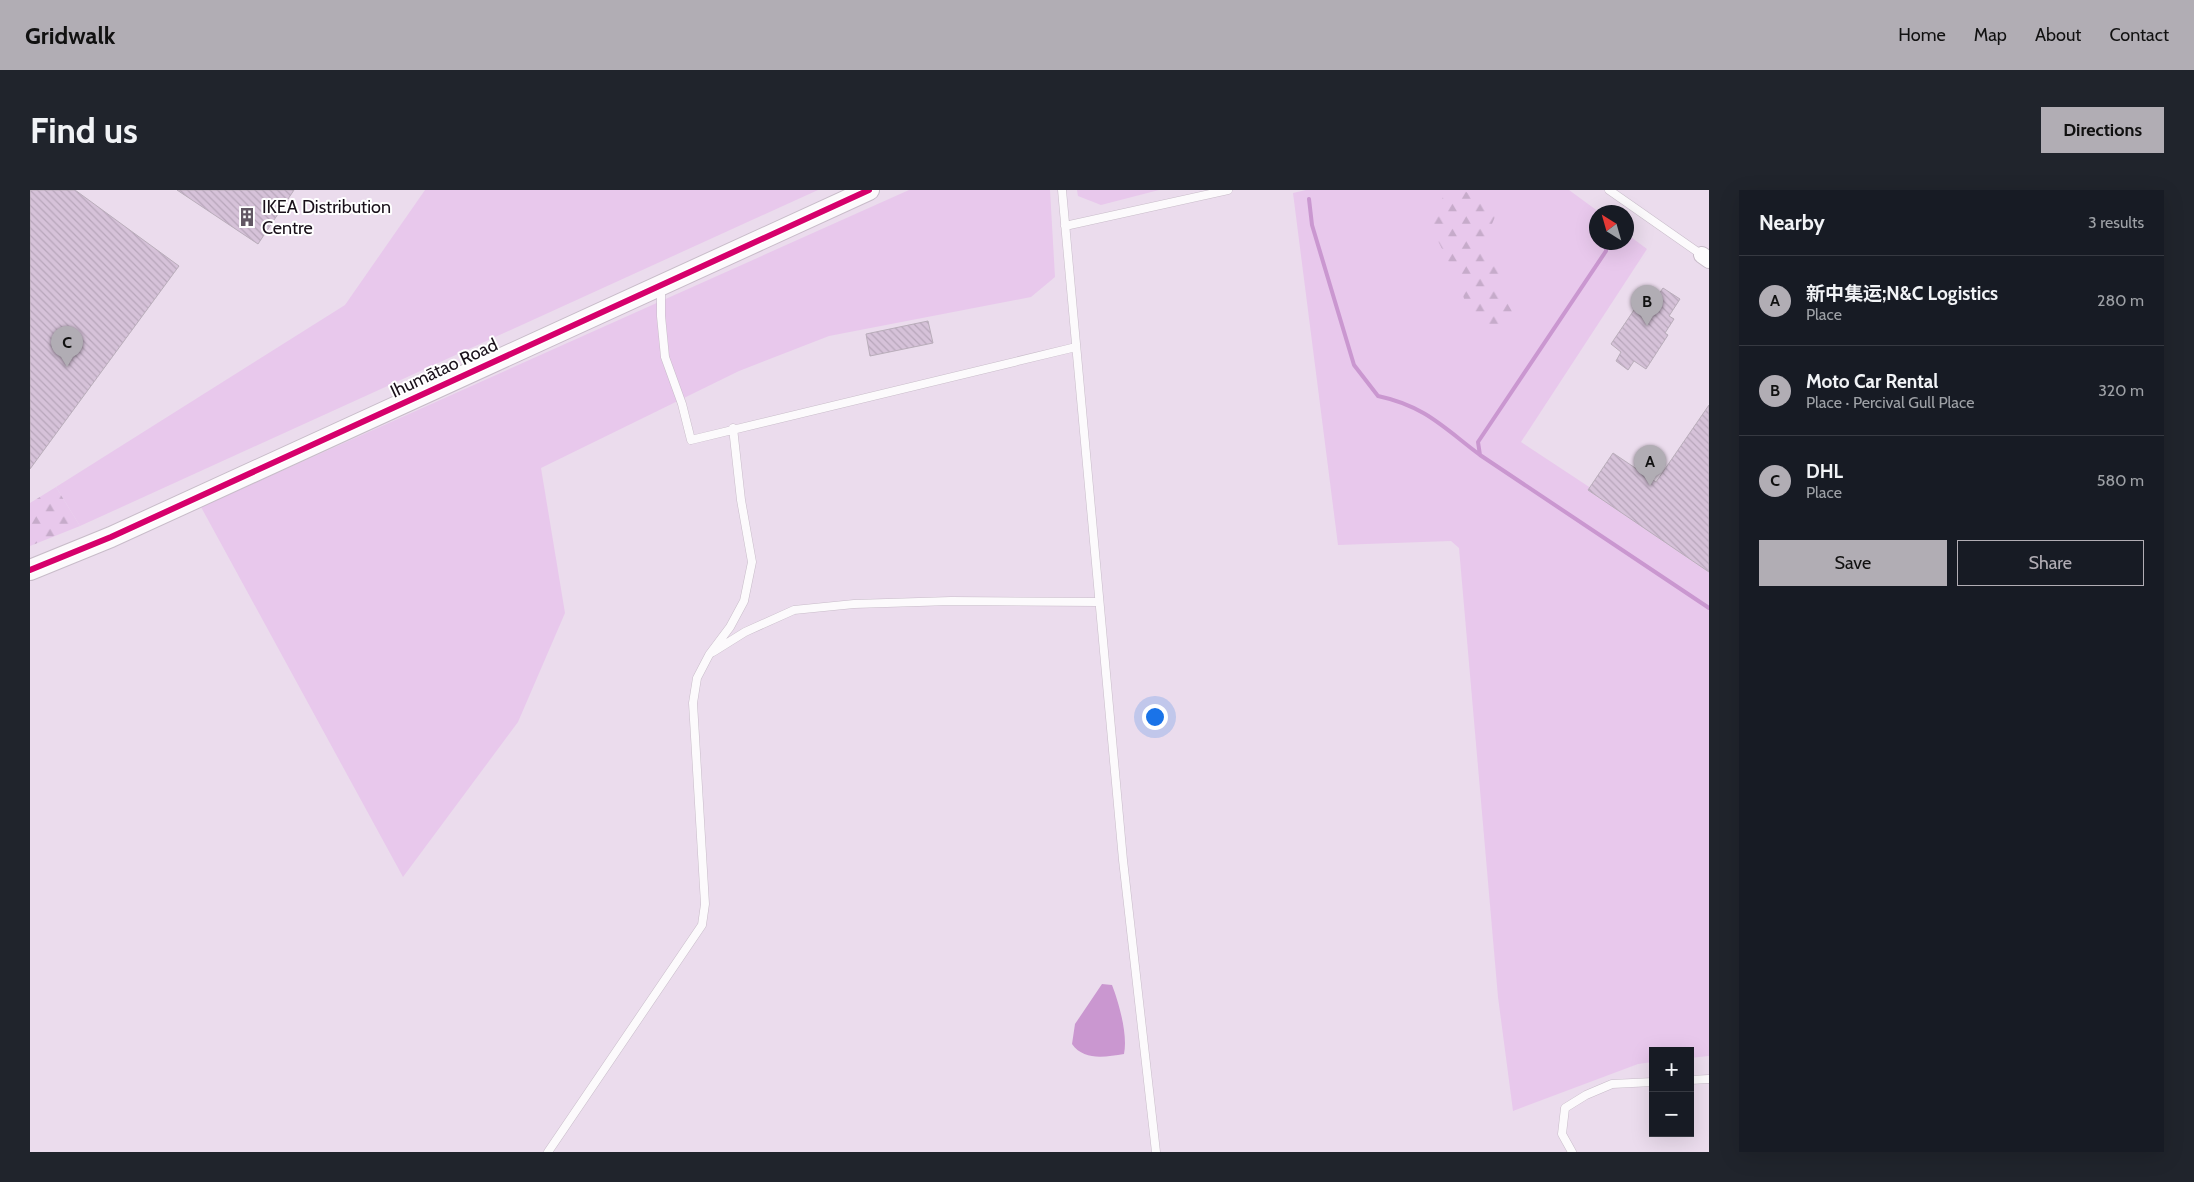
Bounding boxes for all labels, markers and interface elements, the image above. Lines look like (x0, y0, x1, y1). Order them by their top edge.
text: Gridwalk (25, 21, 115, 50)
text: Home (1898, 24, 1946, 46)
text: Map (1974, 24, 2007, 46)
text: About (2035, 24, 2081, 46)
text: Contact (2109, 24, 2169, 46)
button: Directions (2041, 107, 2164, 153)
text: Find us (30, 109, 138, 152)
place label: IKEA Distribution Centre (262, 196, 391, 239)
north arrow (1589, 205, 1634, 250)
building icon: IKEA Distribution Centre (236, 206, 258, 228)
text: Nearby (1759, 210, 1825, 235)
text: 3 results (2088, 213, 2144, 232)
text: 新中集运;N&C Logistics (1806, 282, 1998, 305)
pin: B (1631, 285, 1663, 326)
text: A (1770, 291, 1780, 310)
text: 280 m (2097, 291, 2144, 310)
text: Place (1806, 305, 1842, 324)
pin: C (51, 326, 83, 367)
street label: Ihumātao Road (387, 334, 501, 402)
text: Moto Car Rental (1806, 370, 1938, 393)
text: B (1770, 381, 1780, 400)
text: 320 m (2098, 381, 2144, 400)
text: Place · Percival Gull Place (1806, 393, 1974, 412)
pin: A (1634, 445, 1666, 486)
text: DHL (1806, 460, 1843, 483)
text: C (1770, 471, 1780, 490)
text: 580 m (2097, 471, 2144, 490)
text: Place (1806, 483, 1842, 502)
button: Save (1759, 540, 1947, 586)
button: Share (1957, 540, 2144, 586)
your location (1142, 704, 1168, 730)
map controls (1649, 1047, 1694, 1137)
button: + (1649, 1047, 1694, 1092)
button: − (1649, 1092, 1694, 1137)

